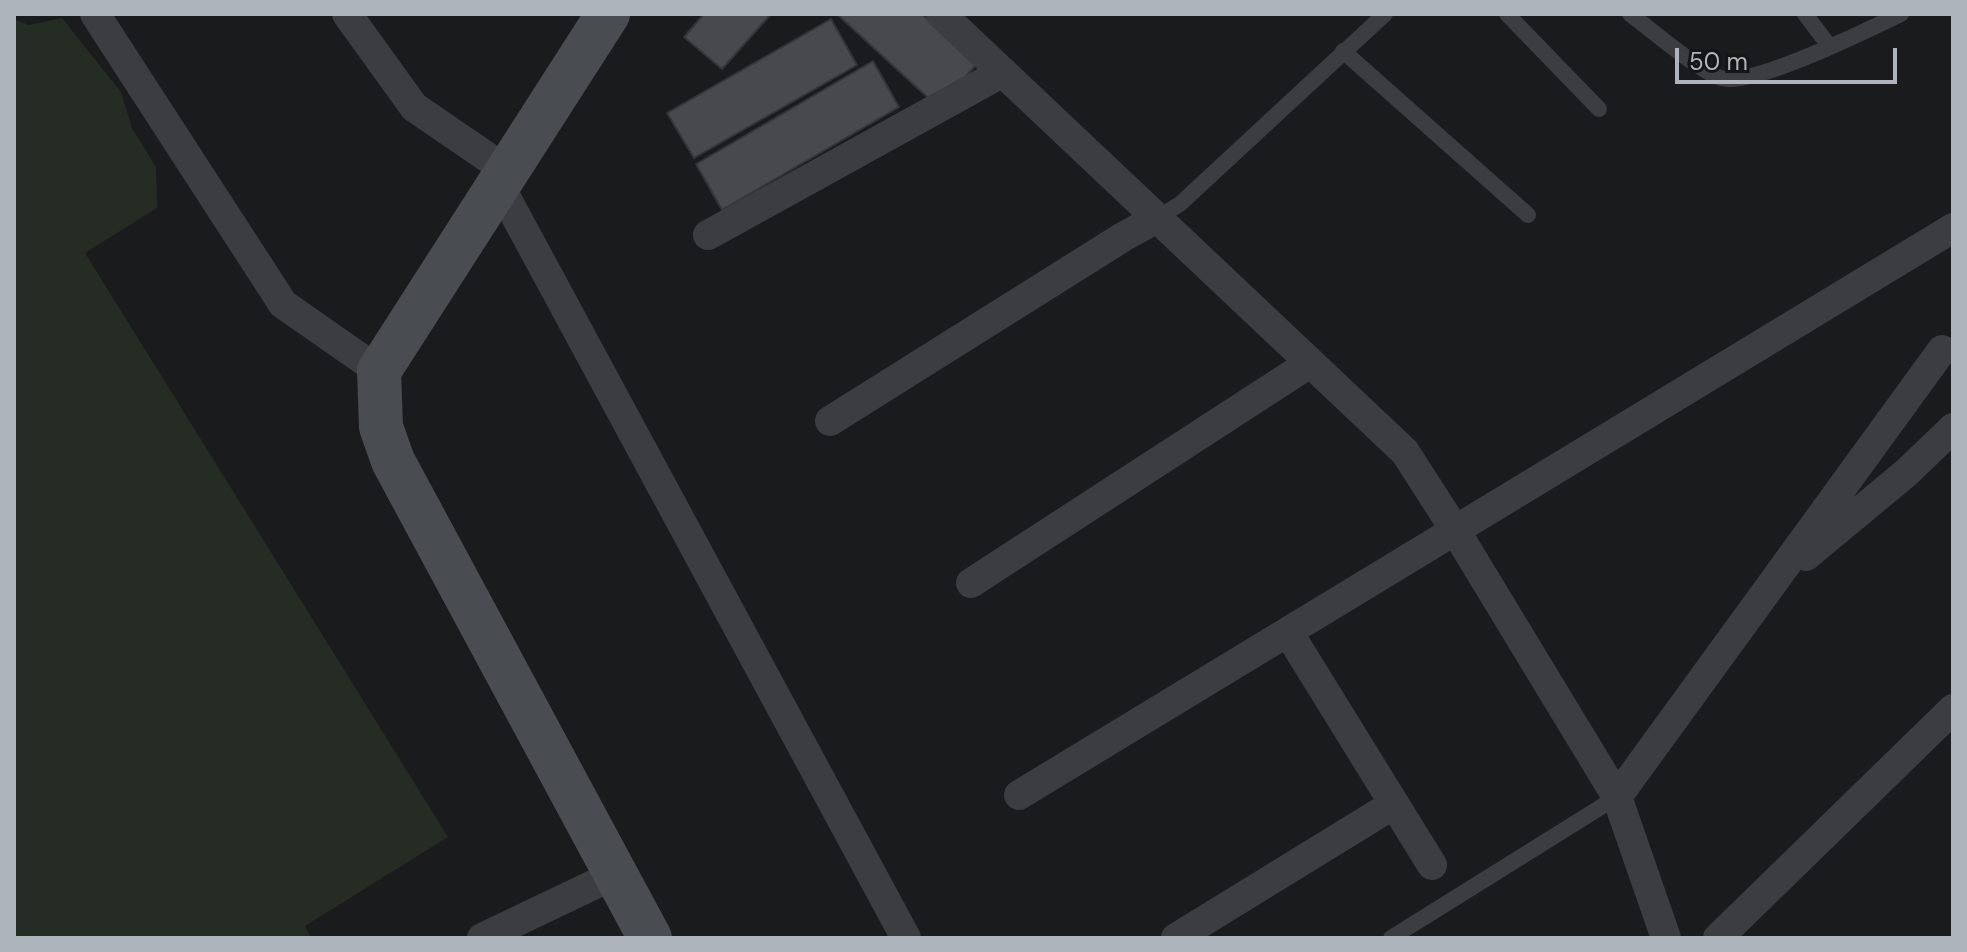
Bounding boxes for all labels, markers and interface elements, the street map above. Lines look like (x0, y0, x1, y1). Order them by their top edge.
scale bar (1679, 32, 1901, 82)
text: 50 m (1689, 46, 1748, 77)

